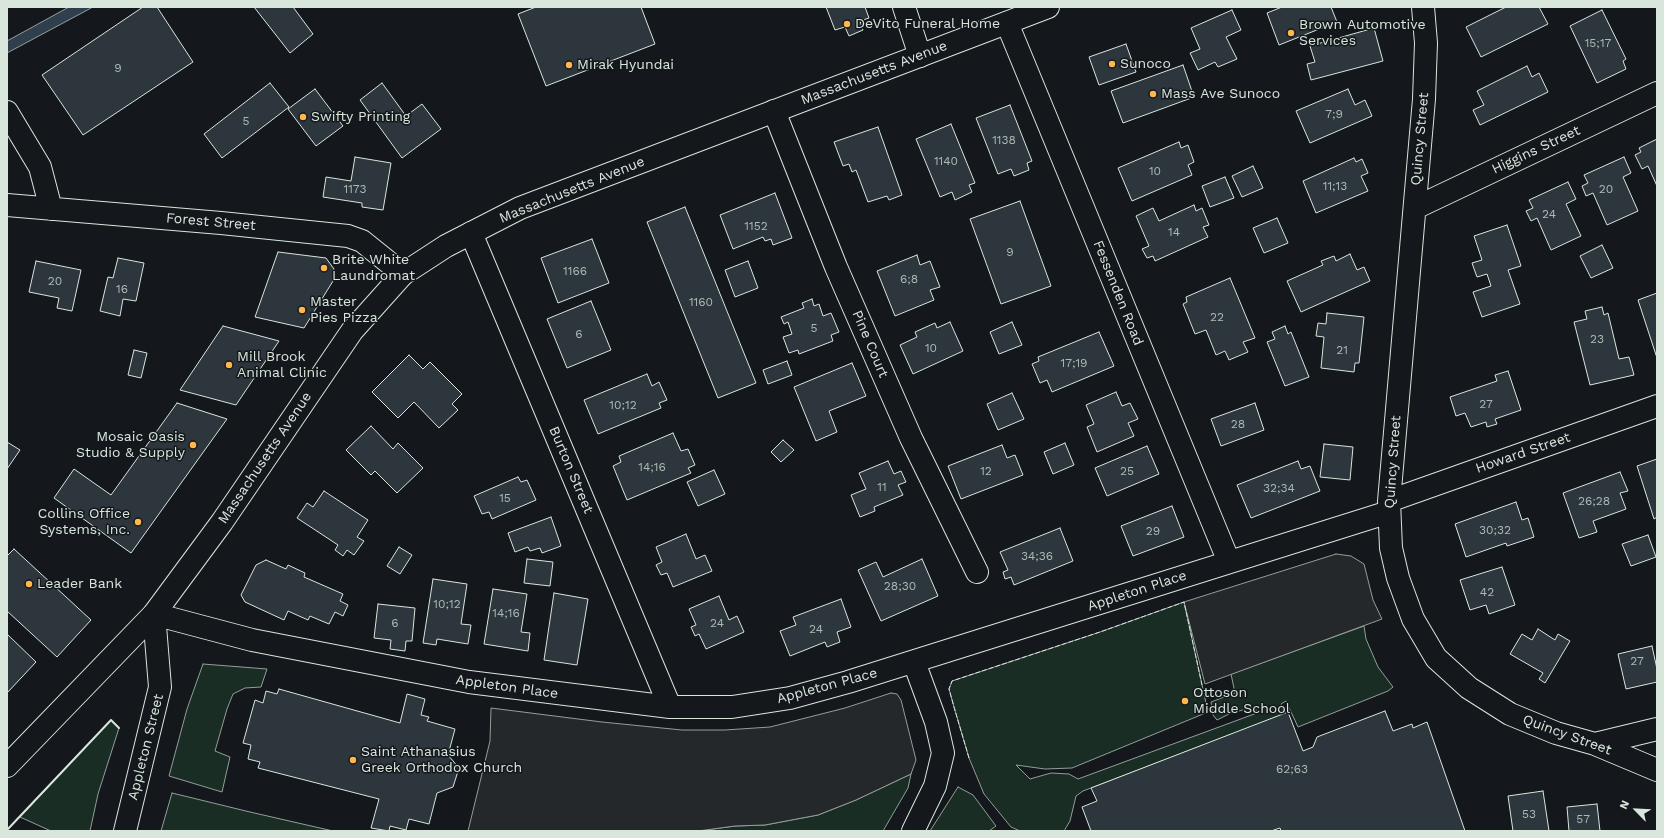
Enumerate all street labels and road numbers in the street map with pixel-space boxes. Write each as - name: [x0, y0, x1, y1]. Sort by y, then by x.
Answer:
- street label: Massachusetts Avenue: [798, 37, 950, 109]
- street label: Quincy Street: [1408, 92, 1432, 186]
- street label: Higgins Street: [1489, 122, 1583, 178]
- street label: Massachusetts Avenue: [497, 153, 647, 227]
- street label: Forest Street: [165, 210, 257, 234]
- street label: Fessenden Road: [1089, 238, 1147, 348]
- street label: Pine Court: [848, 308, 892, 380]
- street label: Massachusetts Avenue: [215, 389, 315, 527]
- street label: Quincy Street: [1381, 415, 1405, 509]
- street label: Burton Street: [545, 424, 597, 516]
- street label: Howard Street: [1473, 429, 1573, 477]
- street label: Appleton Place: [1085, 567, 1189, 615]
- street label: Appleton Place: [775, 665, 879, 707]
- street label: Appleton Place: [455, 671, 559, 703]
- street label: Appleton Street: [125, 692, 167, 802]
- street label: Quincy Street: [1520, 711, 1614, 759]

